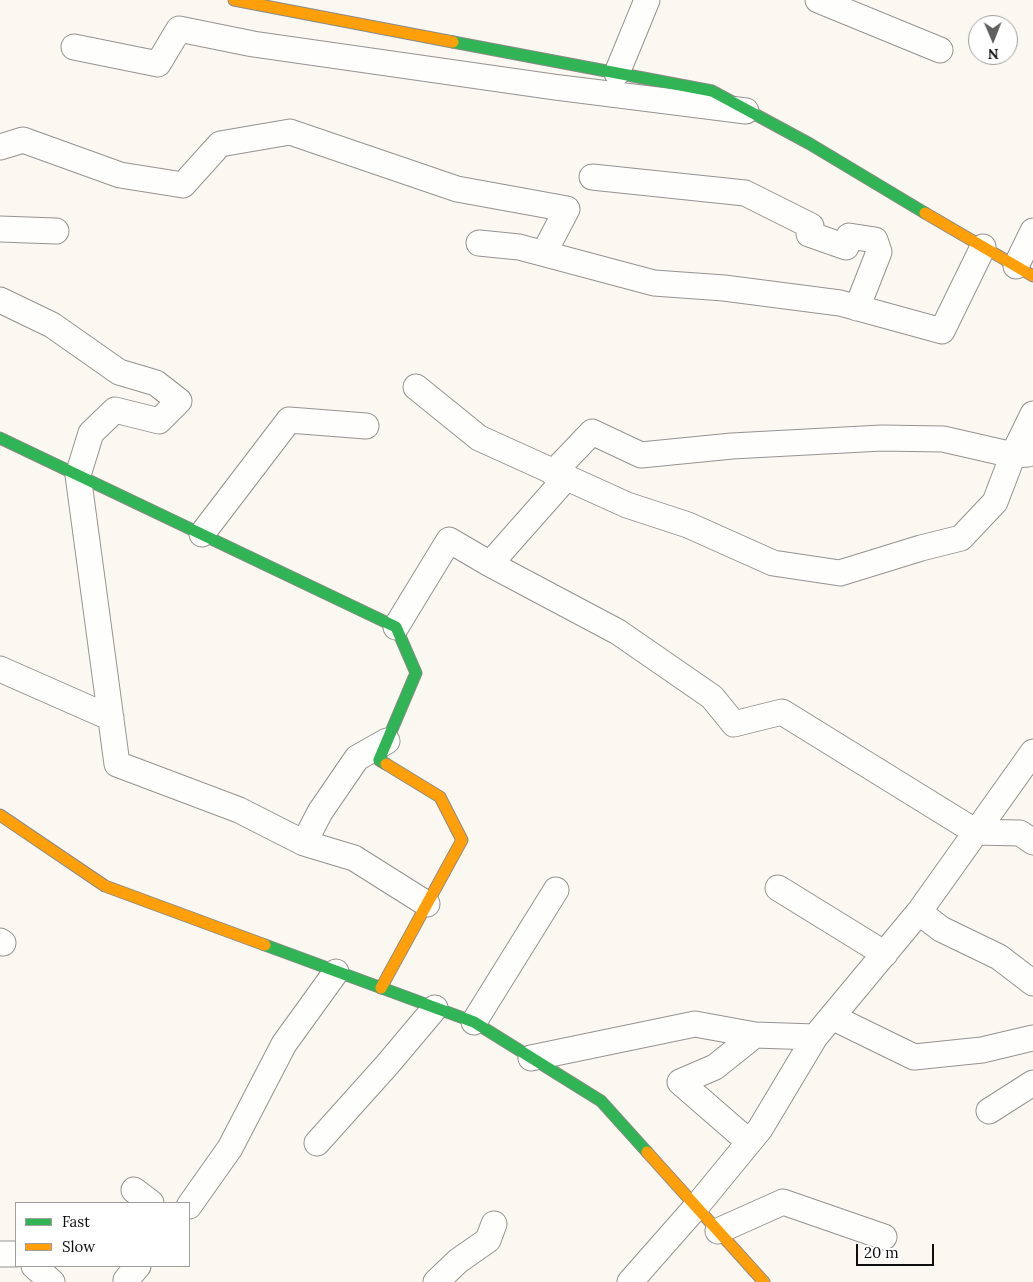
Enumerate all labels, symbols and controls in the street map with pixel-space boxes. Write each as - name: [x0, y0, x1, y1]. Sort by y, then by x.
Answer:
- north arrow: [968, 15, 1018, 65]
- text: N: [988, 45, 999, 63]
- legend: [15, 1202, 190, 1267]
- text: Fast: [62, 1212, 90, 1231]
- scale bar: [858, 1234, 936, 1266]
- text: Slow: [62, 1237, 95, 1256]
- text: 20 m: [864, 1243, 899, 1262]

